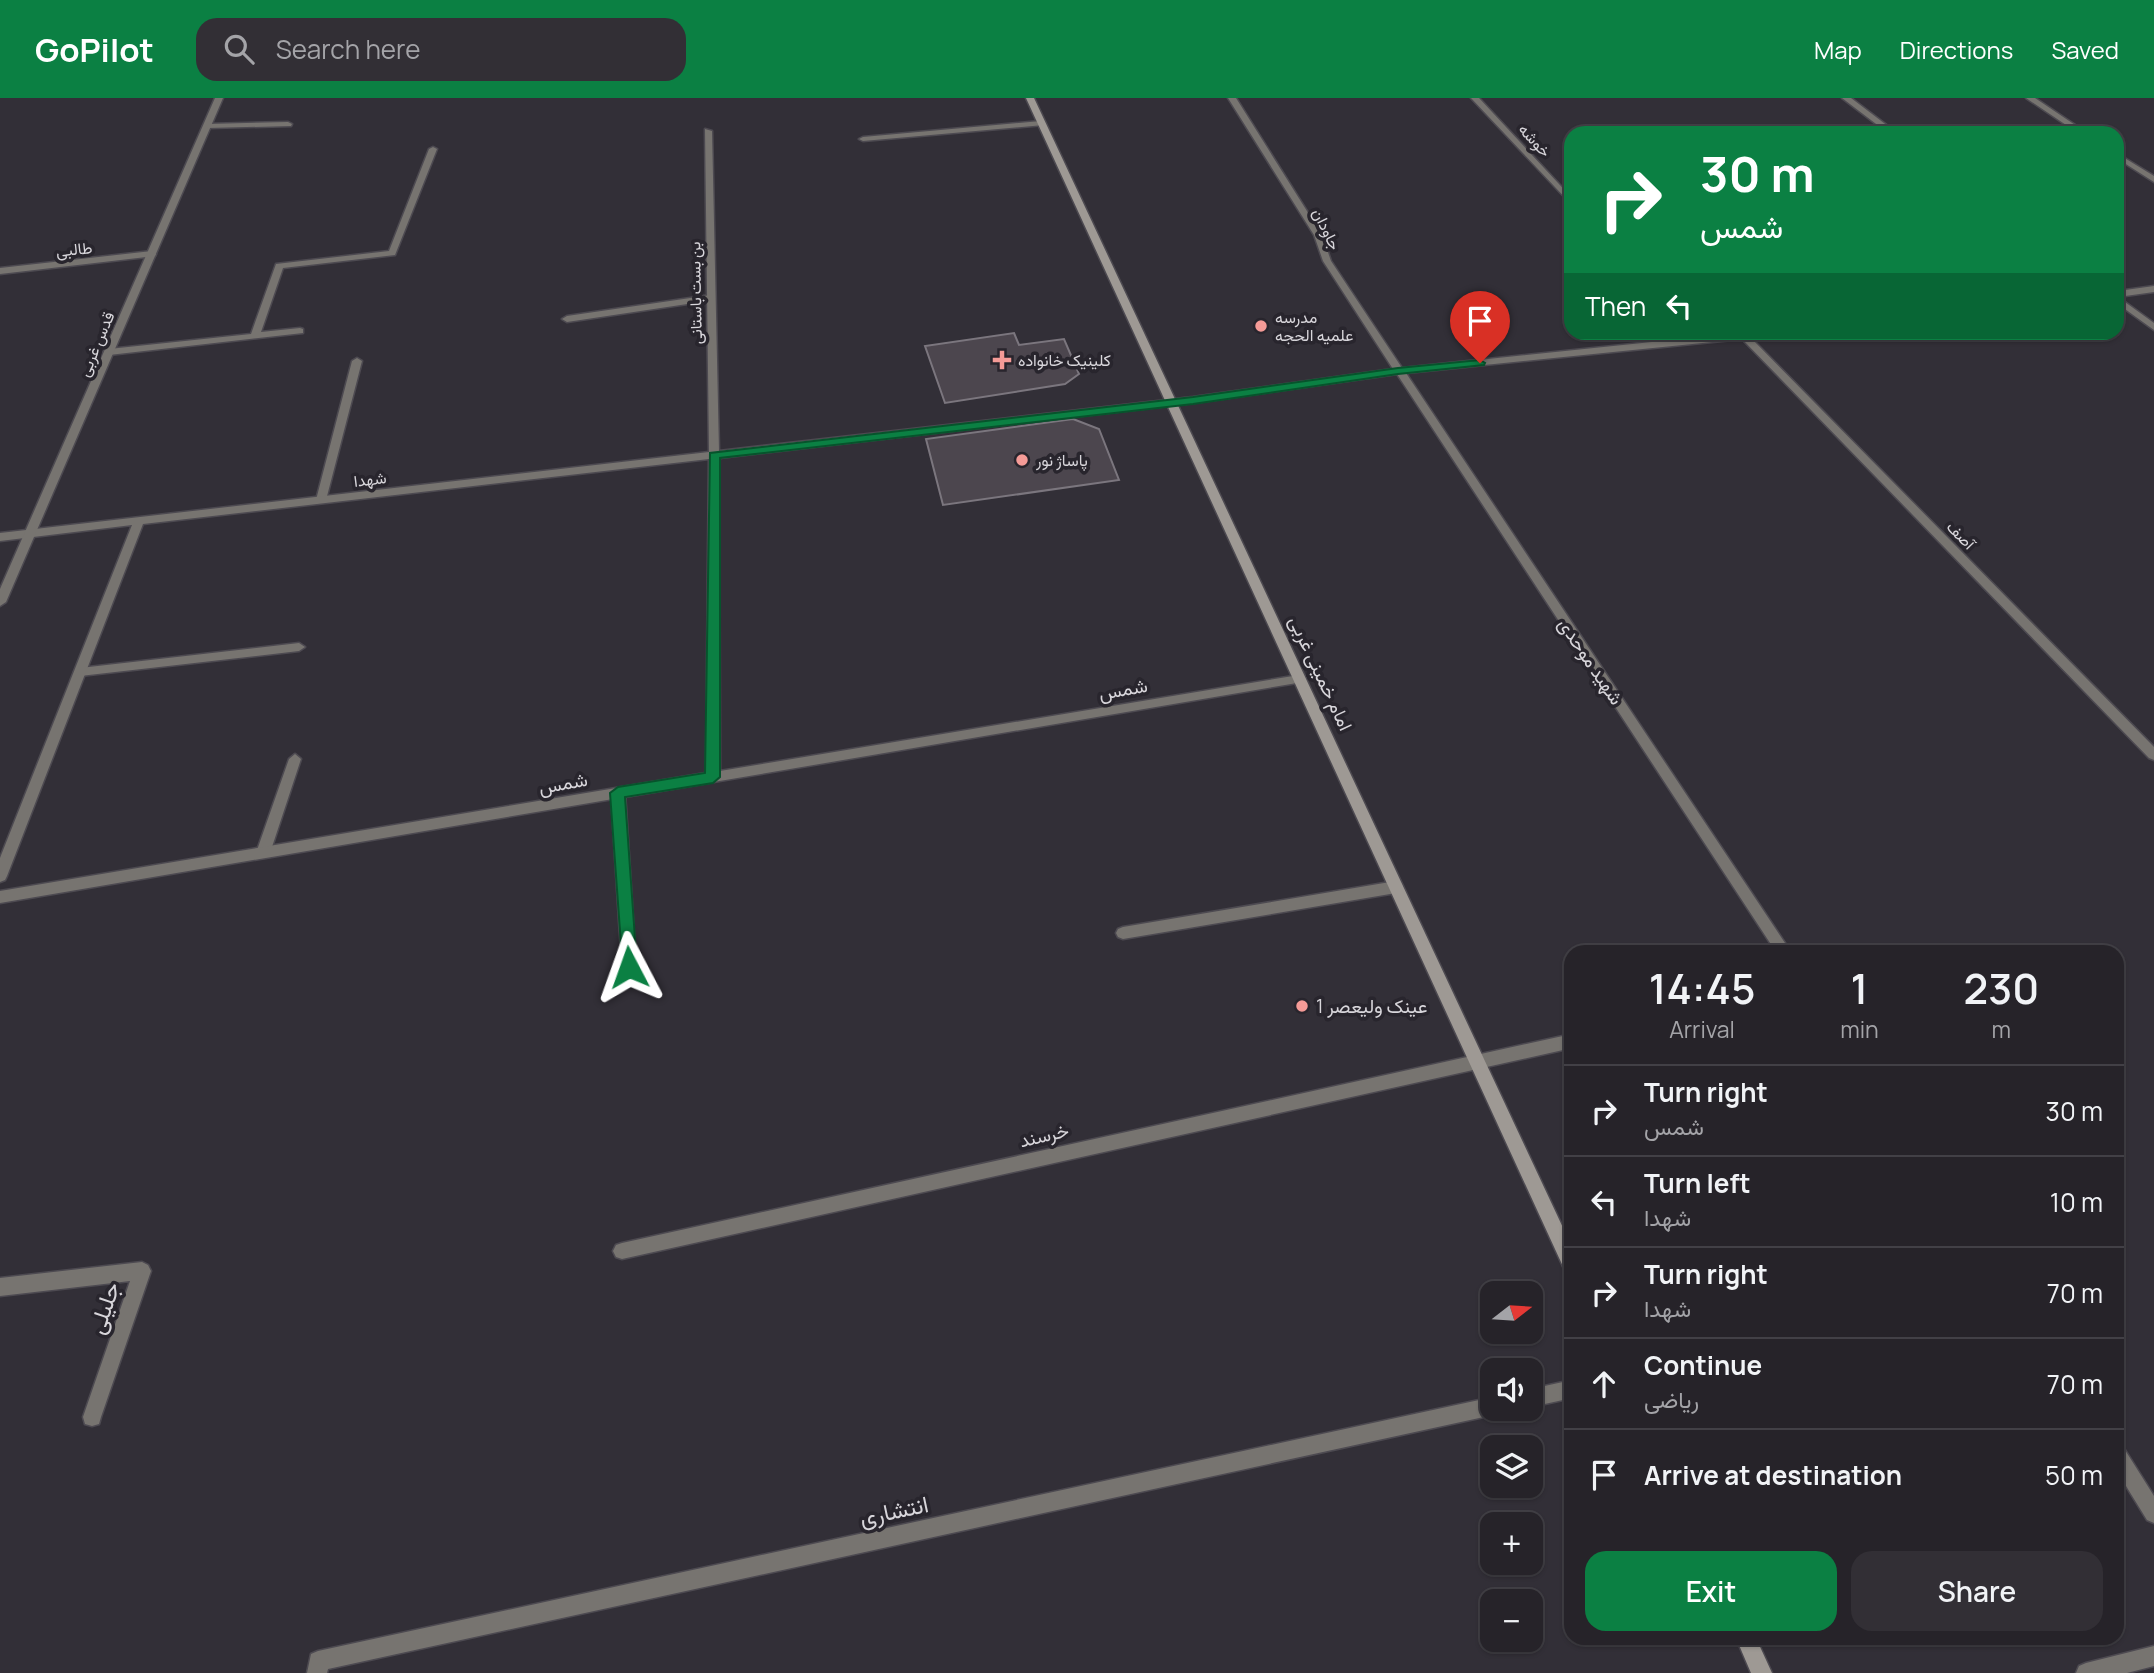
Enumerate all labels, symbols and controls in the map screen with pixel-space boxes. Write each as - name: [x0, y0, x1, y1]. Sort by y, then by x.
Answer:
- search box: [196, 18, 686, 81]
- text: GoPilot: [35, 27, 154, 72]
- icon: search: [220, 30, 258, 68]
- text: Search here: [276, 31, 420, 67]
- text: Map: [1814, 33, 1862, 66]
- text: Directions: [1900, 33, 2013, 66]
- text: Saved: [2051, 33, 2119, 66]
- street label: خوشه: [1514, 118, 1556, 162]
- text: 30 m: [1700, 140, 1815, 207]
- icon: right: [1585, 154, 1676, 245]
- street label: جاودان: [1307, 204, 1347, 254]
- text: شمس: [1700, 204, 1783, 248]
- street label: طالبی: [55, 236, 93, 262]
- street label: بن بست باستانی: [683, 242, 707, 344]
- icon: left: [1660, 287, 1698, 325]
- text: Then: [1585, 288, 1646, 324]
- pin: [1450, 291, 1510, 363]
- icon: arrive: [1461, 302, 1499, 340]
- place label: مدرسه علمیه الحجه: [1275, 306, 1353, 346]
- street label: قدس غربی: [72, 308, 120, 380]
- marker: مدرسه علمیه الحجه: [1253, 318, 1269, 334]
- place label: کلینیک خانواده: [1018, 349, 1111, 371]
- marker: کلینیک خانواده: [992, 350, 1012, 370]
- place label: پاساژ نور: [1035, 449, 1088, 472]
- marker: پاساژ نور: [1014, 452, 1030, 468]
- street label: شهدا: [352, 466, 388, 492]
- street label: آصف: [1942, 516, 1981, 555]
- street label: امام خمینی غربی: [1283, 611, 1359, 735]
- street label: شهید موحدی: [1552, 612, 1630, 710]
- street label: شمس: [1096, 672, 1150, 706]
- street label: شمس: [536, 766, 590, 800]
- position arrow: [592, 930, 666, 1004]
- text: 14:45: [1649, 959, 1755, 1017]
- text: 1: [1851, 959, 1868, 1017]
- text: 230: [1964, 959, 2039, 1017]
- place label: عینک ولیعصر 1: [1316, 993, 1427, 1019]
- marker: عینک ولیعصر 1: [1294, 998, 1310, 1014]
- text: Arrival: [1669, 1013, 1735, 1045]
- text: min: [1840, 1013, 1879, 1045]
- text: m: [1992, 1013, 2011, 1045]
- text: Turn right: [1644, 1074, 1768, 1110]
- icon: right: [1585, 1092, 1623, 1130]
- text: 30 m: [2046, 1093, 2103, 1129]
- text: شمس: [1644, 1110, 1704, 1142]
- street label: خرسند: [1017, 1117, 1071, 1153]
- text: Turn left: [1644, 1165, 1751, 1201]
- icon: left: [1585, 1183, 1623, 1221]
- text: 10 m: [2050, 1184, 2103, 1220]
- text: شهدا: [1644, 1201, 1691, 1233]
- text: Turn right: [1644, 1256, 1768, 1292]
- icon: right: [1585, 1274, 1623, 1312]
- text: 70 m: [2047, 1275, 2103, 1311]
- street label: جلیلی: [79, 1277, 127, 1338]
- north arrow: [1480, 1281, 1544, 1344]
- map controls: [1480, 1281, 1543, 1652]
- text: شهدا: [1644, 1292, 1691, 1324]
- text: Continue: [1644, 1347, 1762, 1383]
- button: sound: [1480, 1358, 1543, 1421]
- icon: ahead: [1585, 1365, 1623, 1403]
- text: 70 m: [2047, 1366, 2103, 1402]
- text: ریاضی: [1644, 1383, 1699, 1415]
- button: layers: [1480, 1435, 1543, 1498]
- icon: arrive: [1585, 1456, 1623, 1494]
- text: Arrive at destination: [1644, 1457, 1902, 1493]
- text: 50 m: [2045, 1457, 2103, 1493]
- street label: انتشاری: [856, 1487, 931, 1533]
- button: +: [1480, 1512, 1543, 1575]
- button: Exit: [1585, 1551, 1837, 1631]
- button: Share: [1851, 1551, 2103, 1631]
- button: −: [1480, 1589, 1543, 1652]

